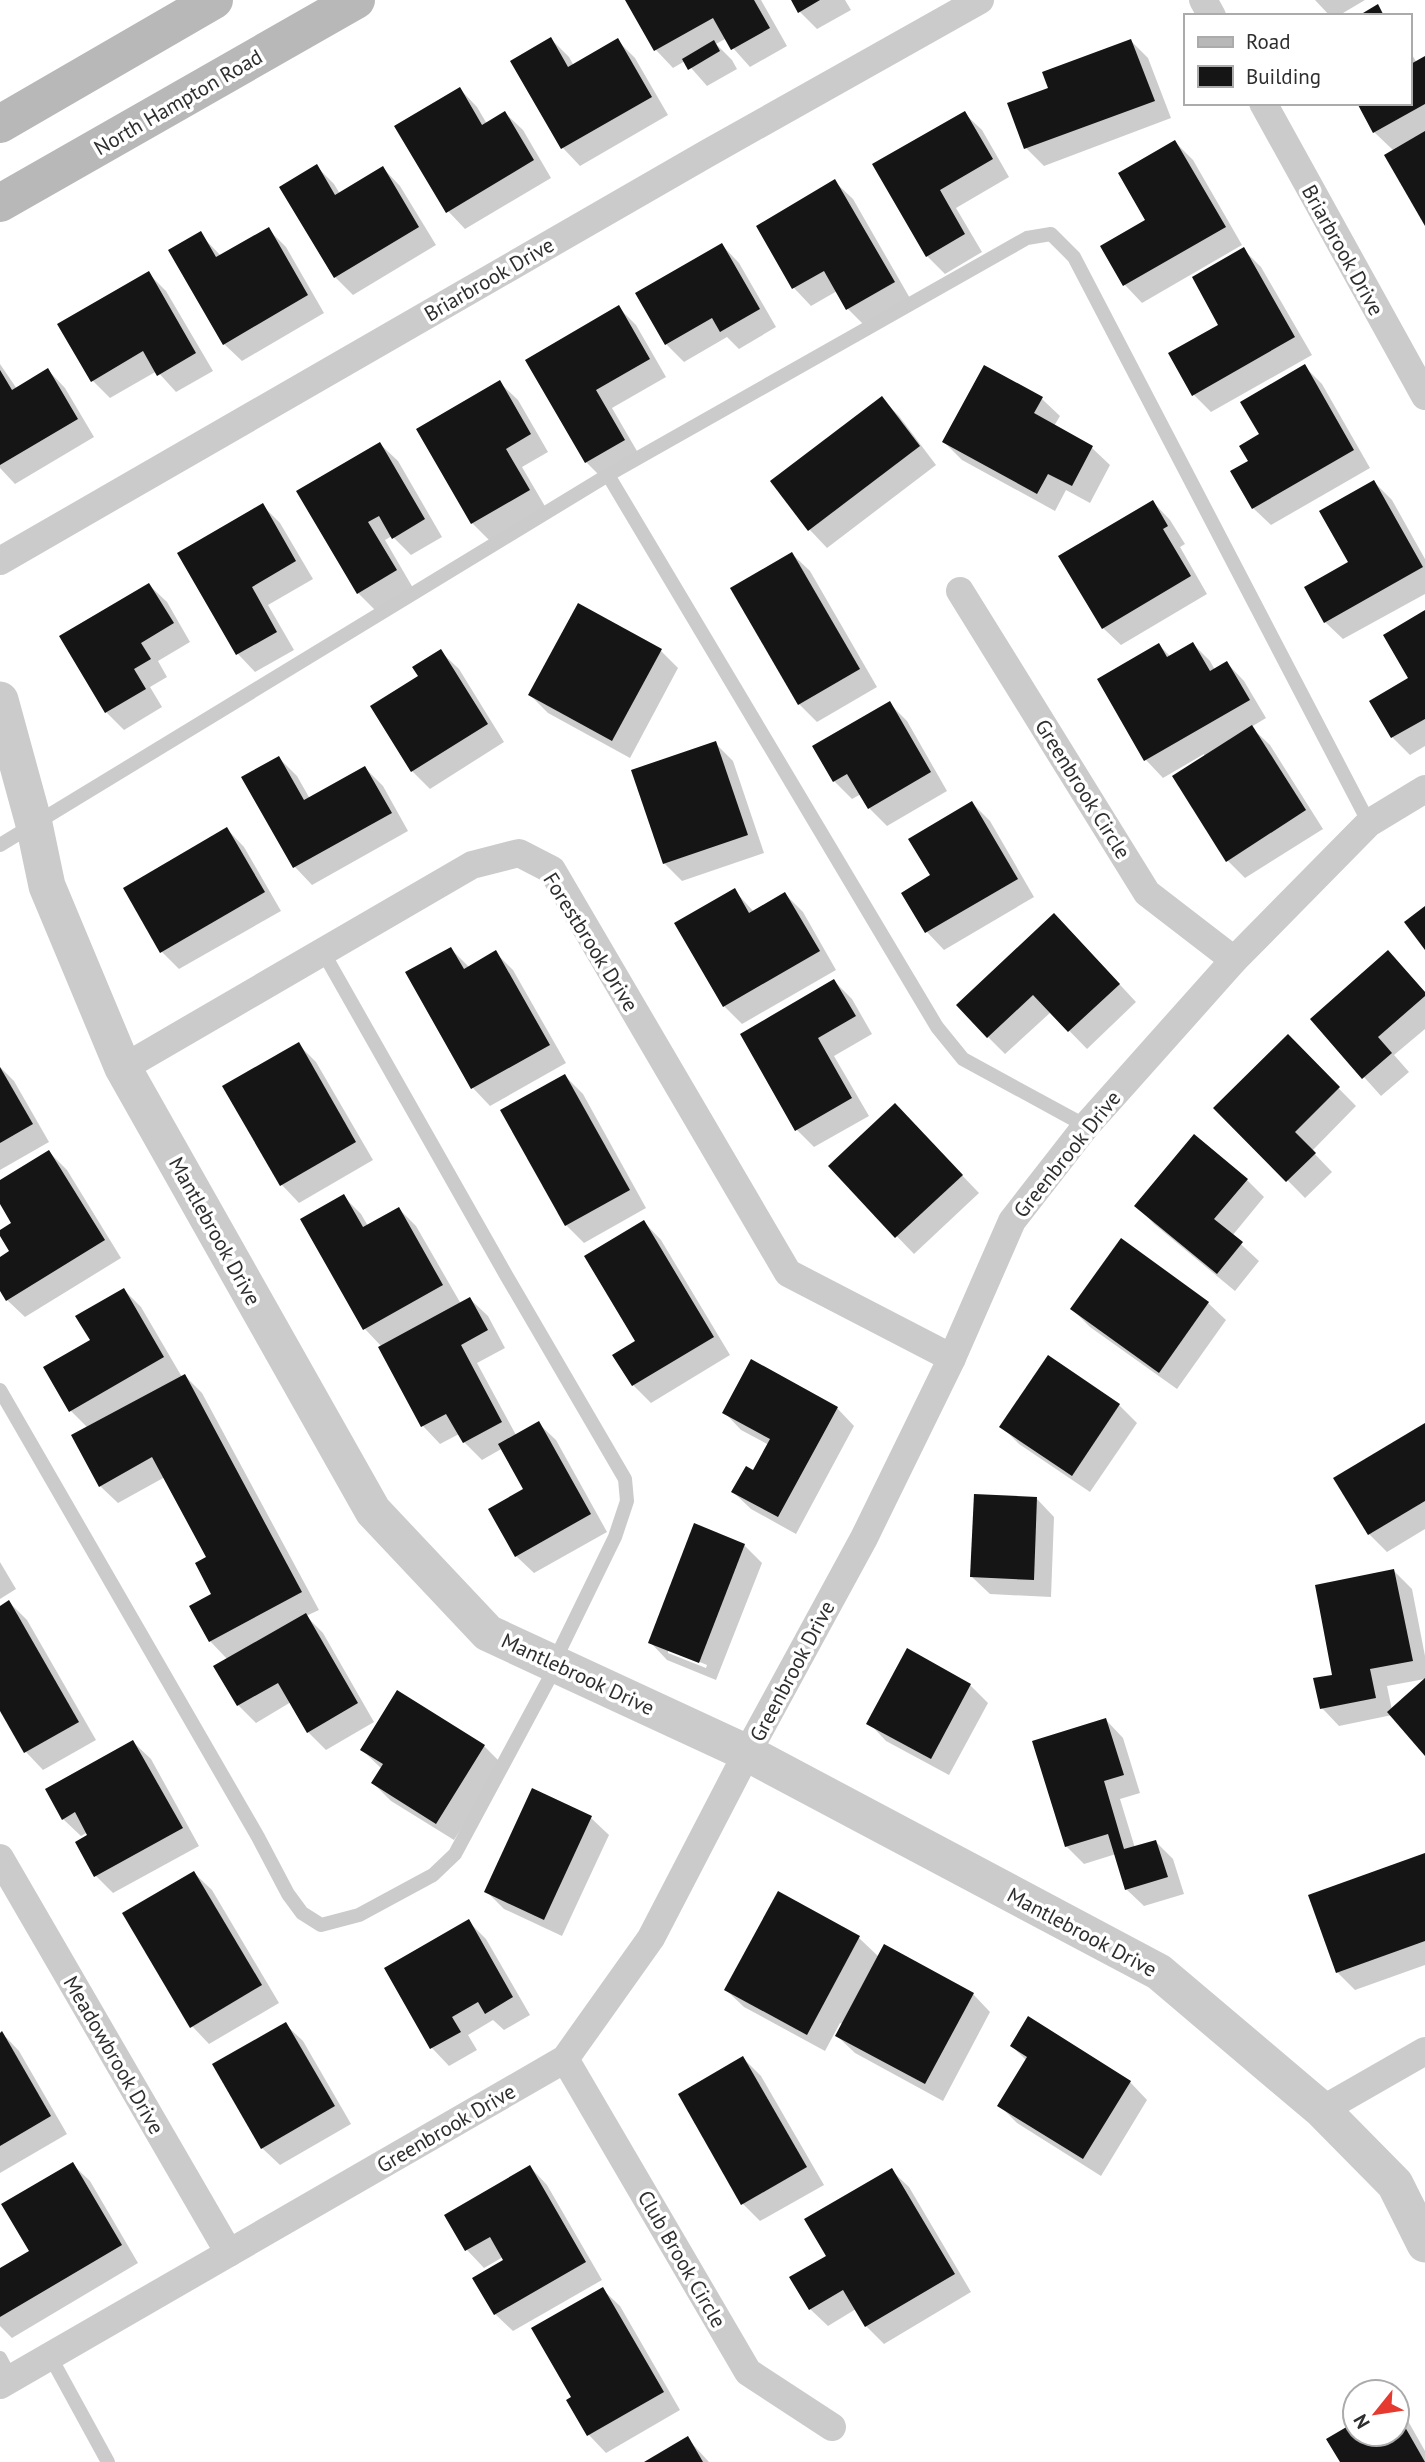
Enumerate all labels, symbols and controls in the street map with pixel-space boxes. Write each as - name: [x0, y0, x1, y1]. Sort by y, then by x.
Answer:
- legend: [1184, 14, 1411, 105]
- text: Road: [1246, 28, 1290, 55]
- street label: North Hampton Road: [89, 43, 267, 161]
- text: Building: [1246, 63, 1321, 90]
- street label: Briarbrook Drive: [1296, 180, 1390, 320]
- street label: Briarbrook Drive: [419, 231, 559, 327]
- street label: Greenbrook Circle: [1029, 714, 1137, 864]
- street label: Forestbrook Drive: [537, 867, 645, 1017]
- street label: Greenbrook Drive: [1008, 1085, 1126, 1223]
- street label: Mantlebrook Drive: [163, 1152, 267, 1310]
- street label: Greenbrook Drive: [744, 1596, 840, 1746]
- street label: Mantlebrook Drive: [497, 1627, 659, 1721]
- street label: Mantlebrook Drive: [1003, 1881, 1161, 1983]
- street label: Meadowbrook Drive: [58, 1971, 170, 2139]
- street label: Greenbrook Drive: [372, 2077, 520, 2179]
- street label: Club Brook Circle: [632, 2185, 732, 2333]
- north arrow: [1341, 2378, 1411, 2448]
- text: N: [1348, 2410, 1375, 2433]

